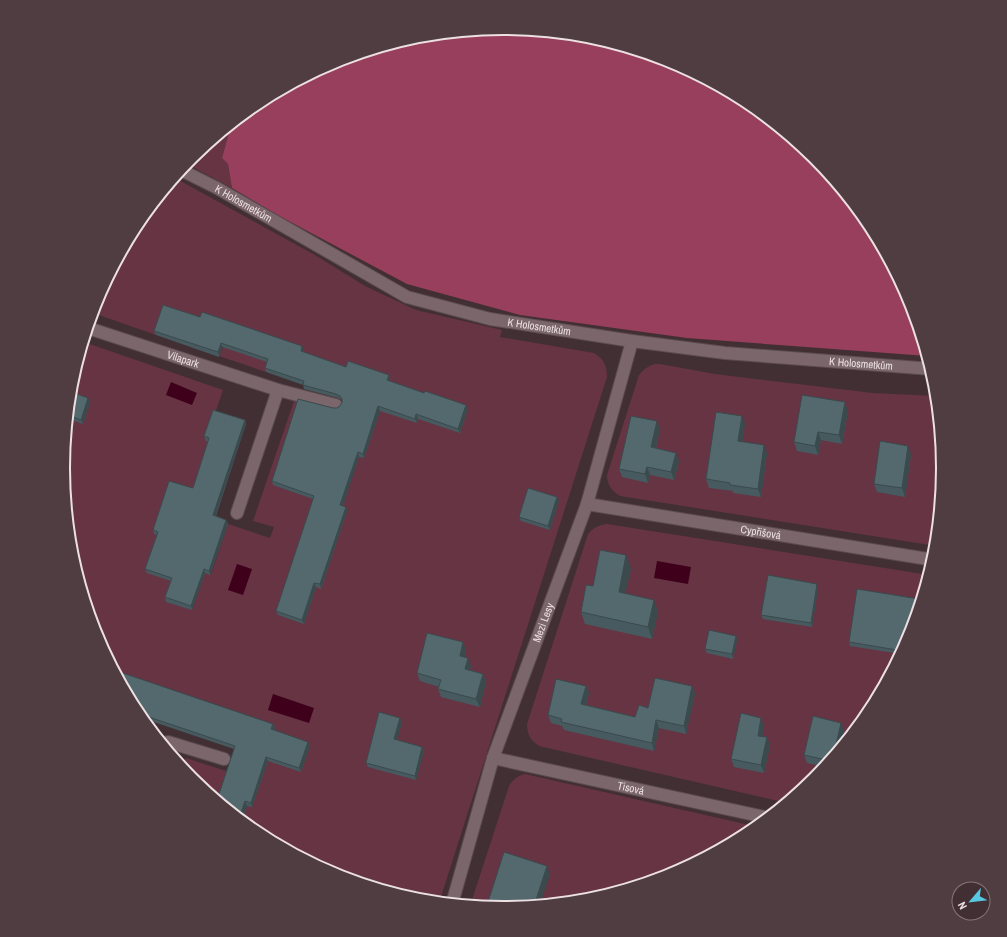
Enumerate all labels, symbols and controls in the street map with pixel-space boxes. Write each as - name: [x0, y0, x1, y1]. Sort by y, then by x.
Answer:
- street label: K Holosmetkům: [213, 181, 275, 225]
- street label: K Holosmetkům: [507, 315, 572, 338]
- street label: Vilapark: [165, 347, 201, 371]
- street label: K Holosmetkům: [829, 354, 893, 373]
- street label: Cypřišová: [740, 522, 782, 542]
- street label: Mezi Lesy: [529, 600, 557, 644]
- street label: Tisová: [616, 778, 645, 798]
- north arrow: [951, 881, 991, 921]
- text: N: [954, 900, 970, 912]

